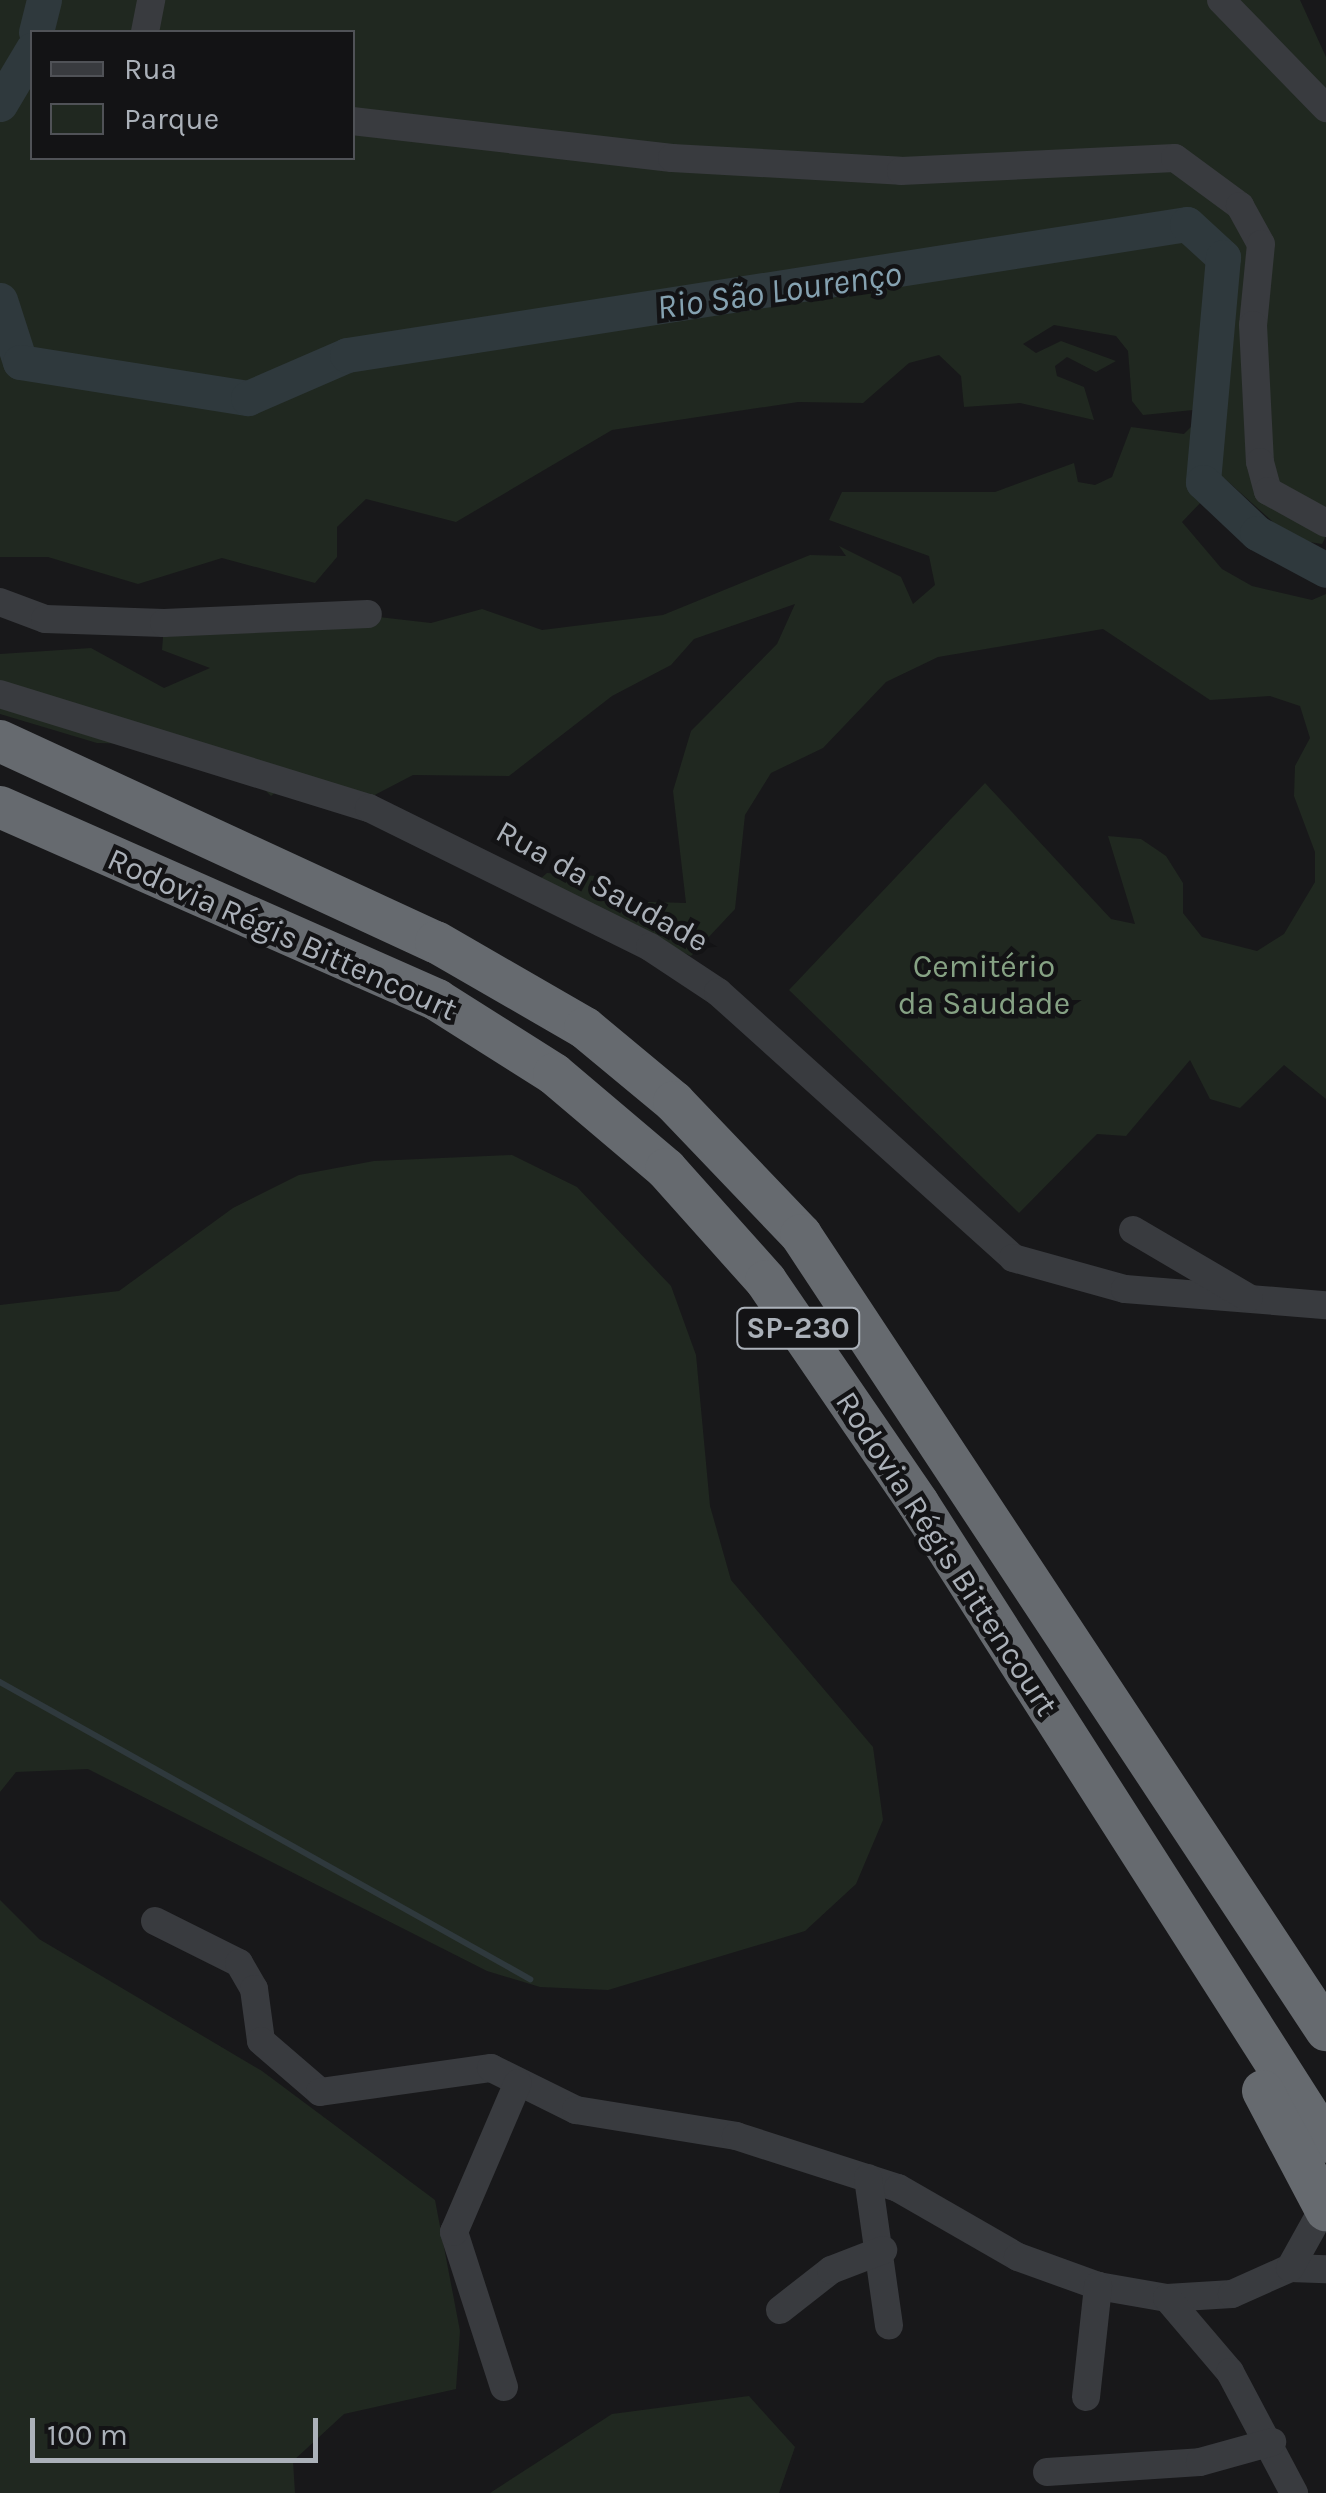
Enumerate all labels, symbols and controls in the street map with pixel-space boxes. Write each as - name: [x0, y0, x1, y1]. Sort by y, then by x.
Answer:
- legend: [30, 30, 355, 160]
- text: Rua: [124, 51, 177, 87]
- text: Parque: [124, 101, 219, 137]
- water label: Rio São Lourenço: [654, 253, 904, 329]
- street label: Rua da Saudade: [489, 813, 715, 961]
- street label: Rodovia Régis Bittencourt: [101, 840, 463, 1030]
- park label: Cemitério da Saudade: [898, 949, 1070, 1024]
- road number: SP-230: [736, 1303, 860, 1353]
- street label: Rodovia Régis Bittencourt: [827, 1385, 1065, 1723]
- scale bar: [35, 2398, 322, 2460]
- text: 100 m: [47, 2417, 128, 2453]

